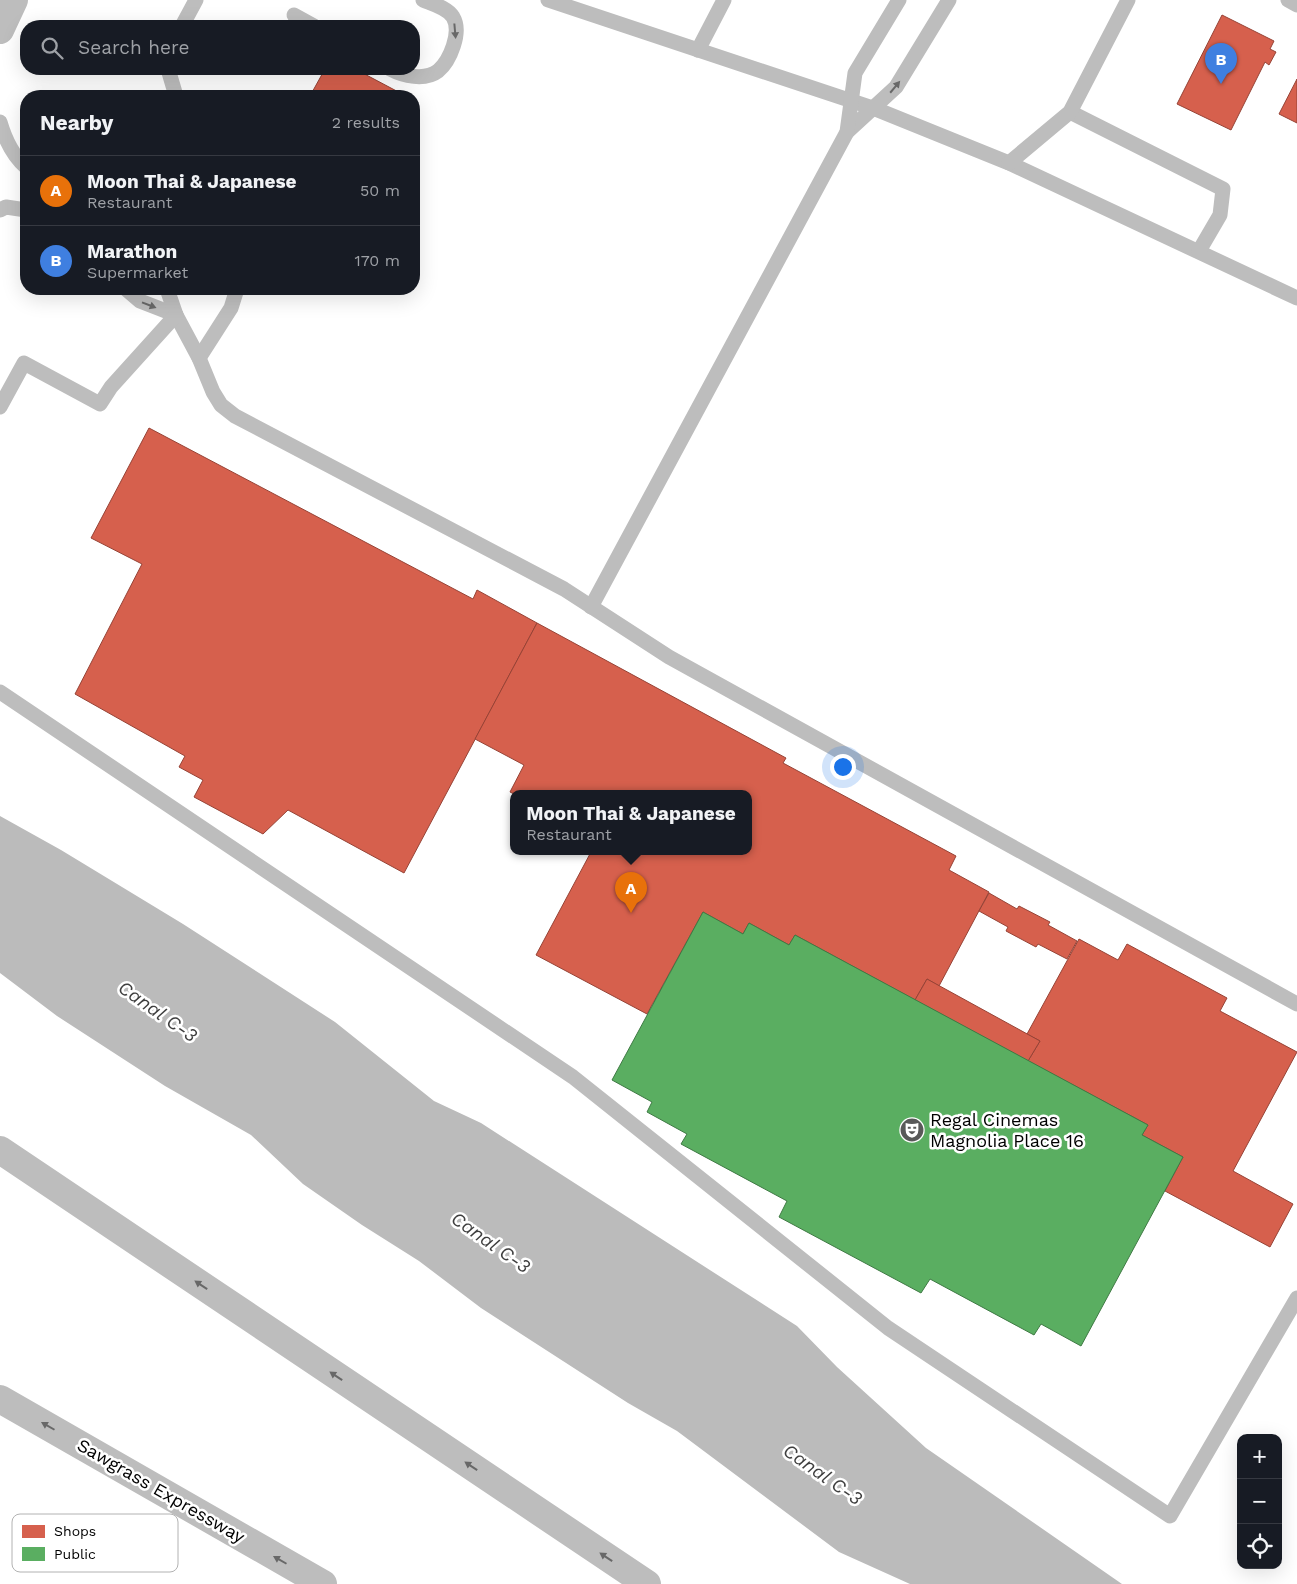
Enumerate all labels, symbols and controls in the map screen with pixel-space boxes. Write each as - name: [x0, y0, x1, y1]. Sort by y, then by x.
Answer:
- search box: [20, 20, 420, 75]
- one-way arrow: [451, 23, 459, 39]
- icon: search: [38, 34, 66, 62]
- text: Search here: [78, 36, 189, 59]
- pin: B: [1205, 43, 1237, 84]
- one-way arrow: [890, 80, 901, 93]
- text: Nearby: [40, 110, 113, 135]
- text: 2 results: [332, 113, 400, 132]
- text: Moon Thai & Japanese: [87, 170, 297, 193]
- text: A: [51, 181, 61, 200]
- text: 50 m: [360, 181, 400, 200]
- text: Restaurant: [87, 193, 173, 212]
- text: Marathon: [87, 240, 177, 263]
- text: B: [51, 251, 61, 270]
- text: 170 m: [354, 251, 400, 270]
- text: Supermarket: [87, 263, 188, 282]
- one-way arrow: [142, 301, 157, 309]
- your location: [830, 754, 856, 780]
- popup: [510, 790, 752, 855]
- text: Moon Thai & Japanese: [526, 802, 736, 825]
- text: Restaurant: [526, 825, 612, 844]
- pin: A: [615, 872, 647, 913]
- water label: Canal C-3: [114, 976, 202, 1047]
- place label: Regal Cinemas Magnolia Place 16: [930, 1109, 1084, 1151]
- theatre icon: Regal Cinemas Magnolia Place 16: [899, 1117, 925, 1143]
- water label: Canal C-3: [447, 1207, 535, 1278]
- one-way arrow: [195, 1281, 208, 1290]
- one-way arrow: [330, 1371, 343, 1381]
- one-way arrow: [42, 1422, 55, 1431]
- street label: Sawgrass Expressway: [74, 1434, 249, 1548]
- map controls: [1237, 1434, 1282, 1569]
- button: +: [1237, 1434, 1282, 1479]
- water label: Canal C-3: [779, 1439, 867, 1510]
- one-way arrow: [465, 1461, 478, 1471]
- button: −: [1237, 1479, 1282, 1524]
- legend: [12, 1514, 178, 1572]
- text: Shops: [54, 1523, 96, 1539]
- button: locate: [1237, 1524, 1282, 1569]
- text: Public: [54, 1546, 96, 1562]
- one-way arrow: [600, 1552, 613, 1562]
- one-way arrow: [274, 1555, 287, 1564]

